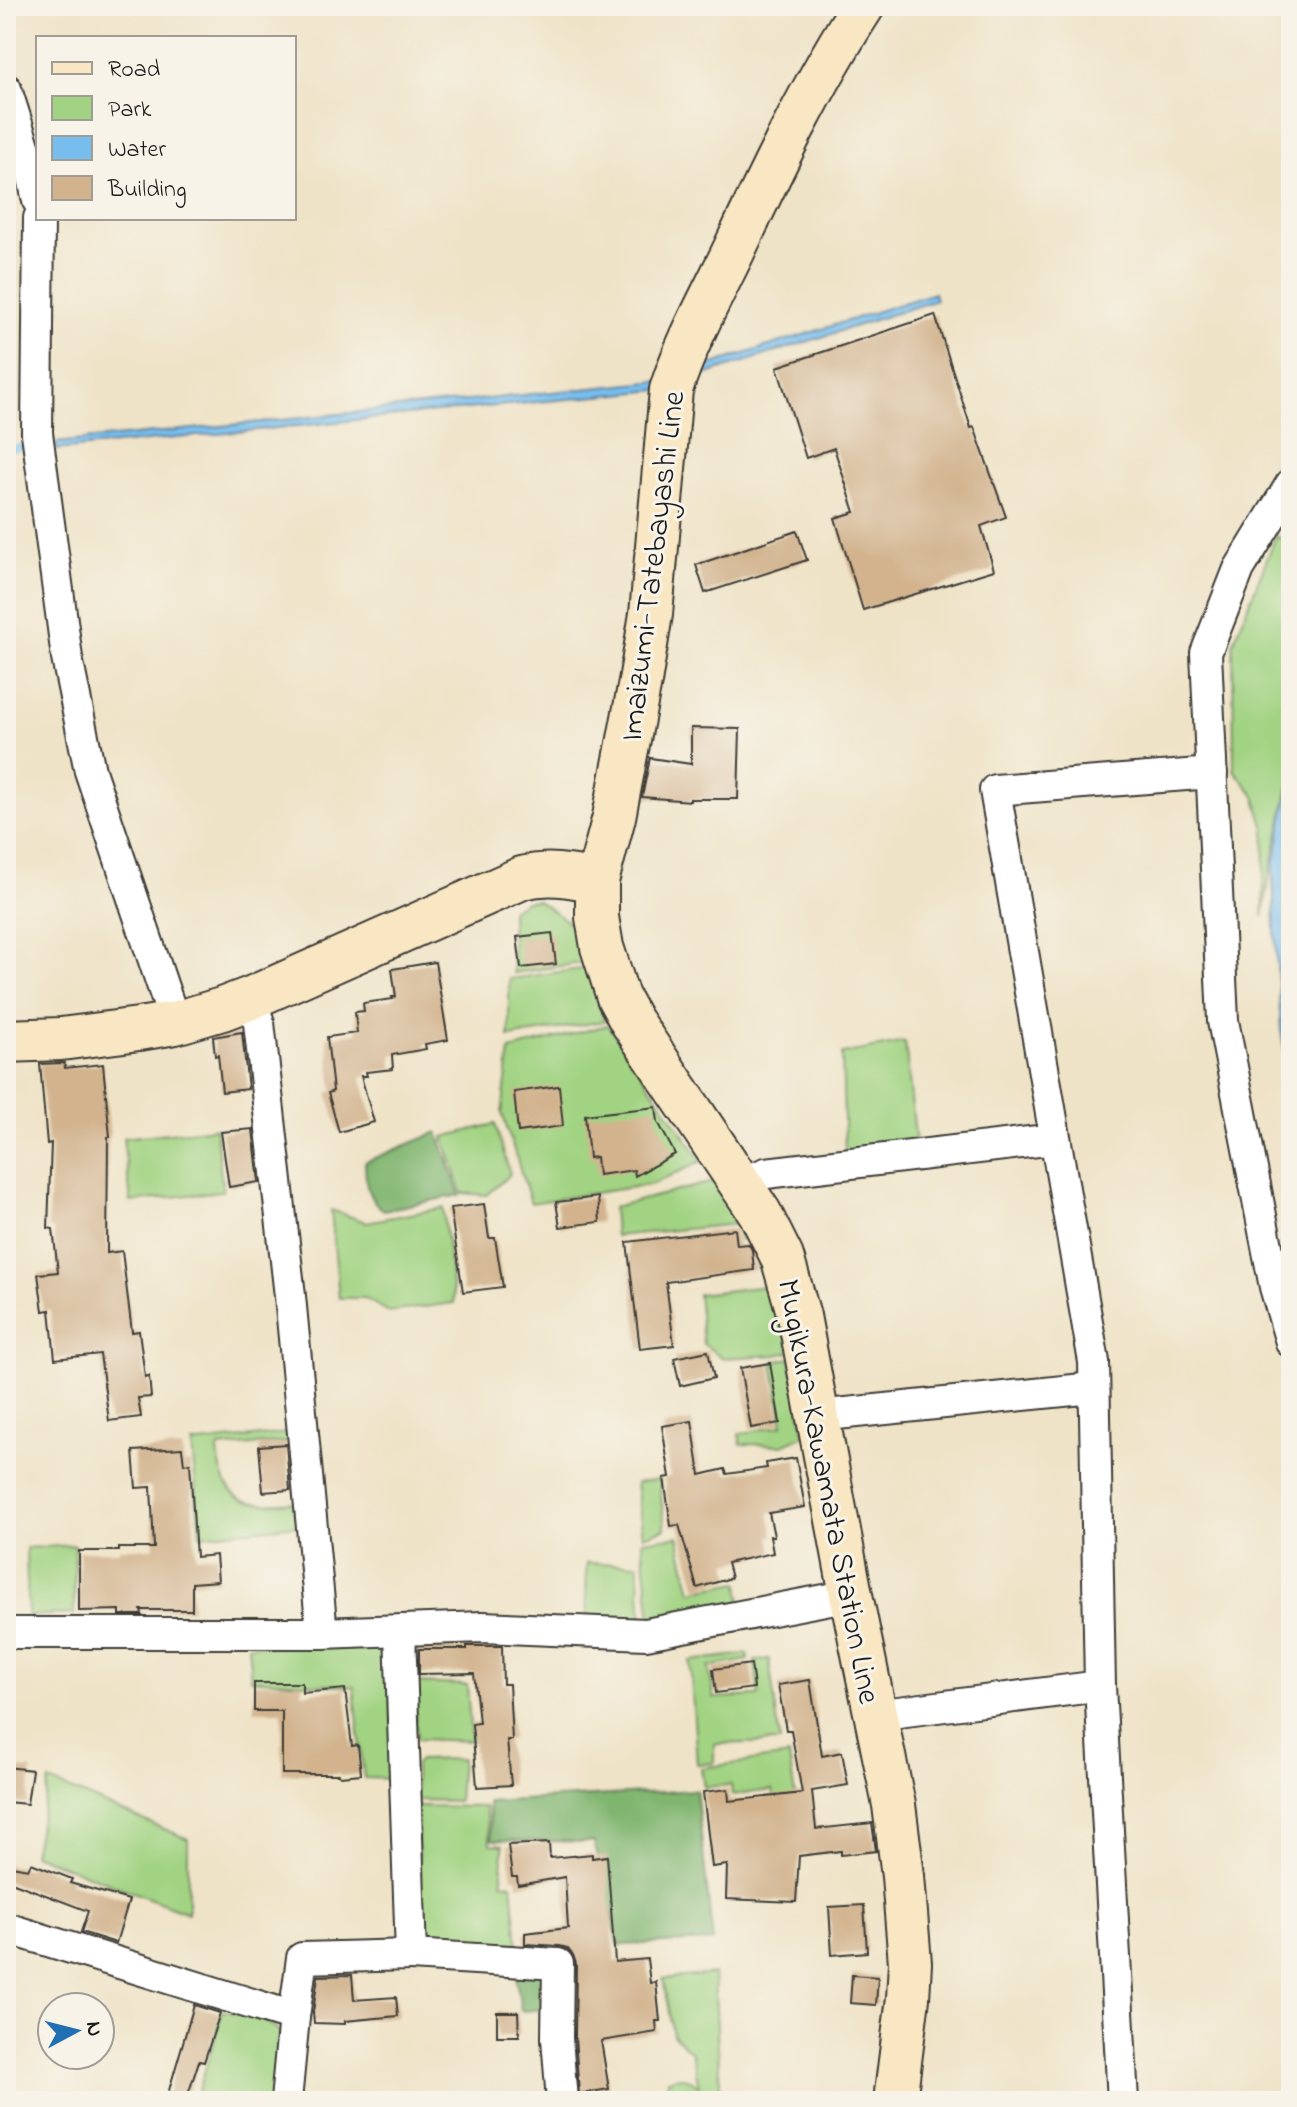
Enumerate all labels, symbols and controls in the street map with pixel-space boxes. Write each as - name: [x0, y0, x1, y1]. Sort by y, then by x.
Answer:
- legend: [36, 36, 296, 220]
- text: Road: [108, 53, 161, 88]
- text: Park: [108, 93, 152, 128]
- text: Water: [108, 133, 166, 168]
- text: Building: [107, 173, 187, 208]
- street label: Imaizumi-Tatebayashi Line: [610, 388, 699, 744]
- street label: Mugikura-Kawamata Station Line: [762, 1275, 891, 1709]
- north arrow: [36, 1991, 116, 2071]
- text: N: [76, 2020, 110, 2038]

